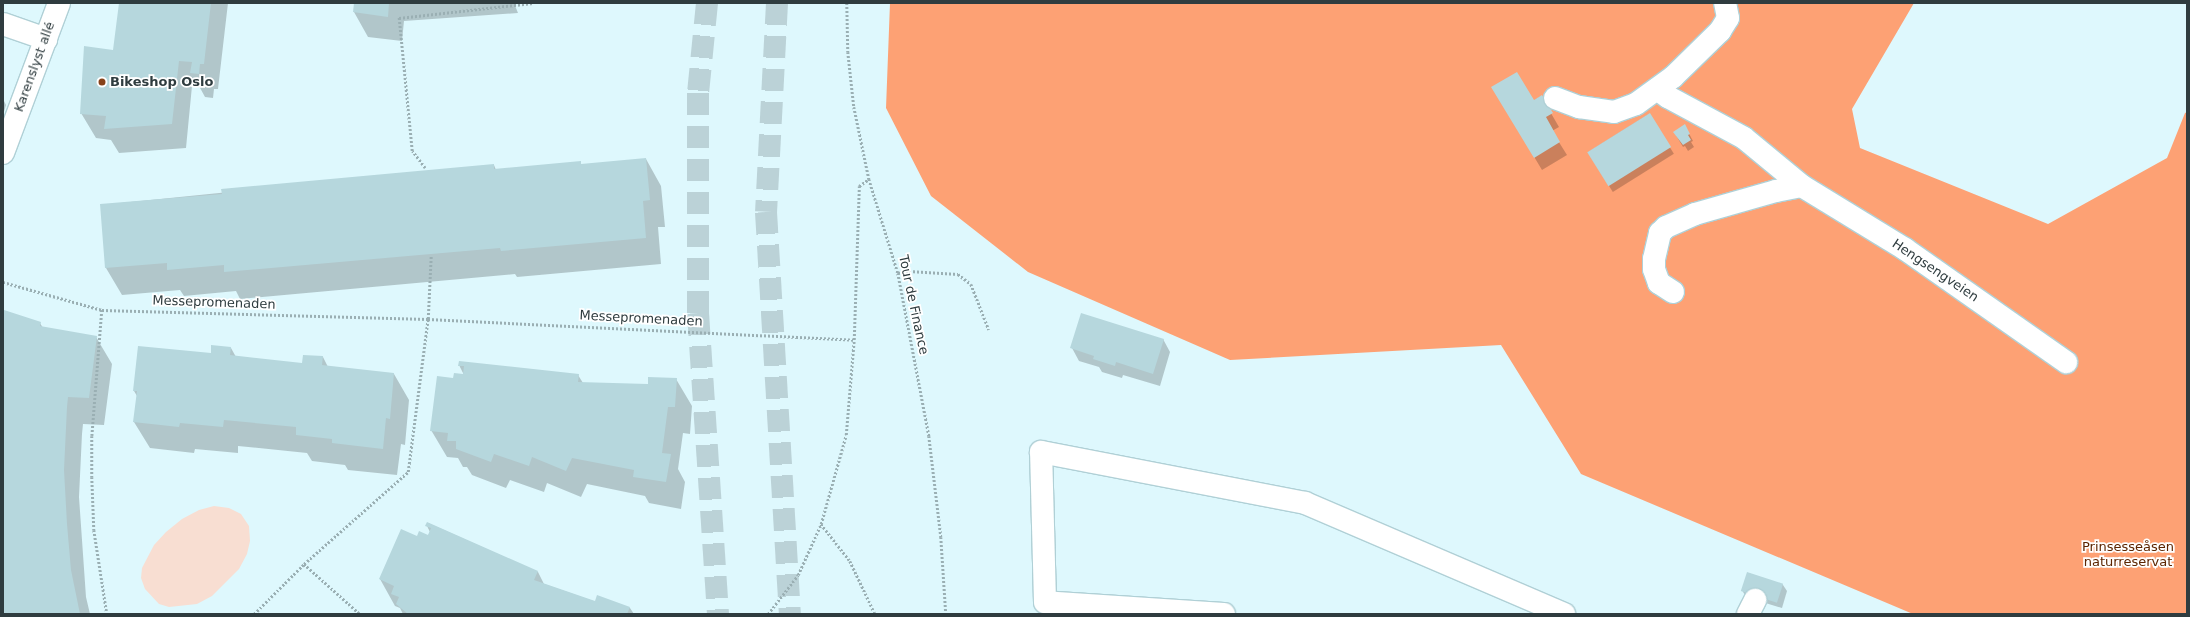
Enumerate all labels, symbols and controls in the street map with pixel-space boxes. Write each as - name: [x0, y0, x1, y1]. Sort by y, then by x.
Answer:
- street label: Karenslyst allé: [11, 20, 59, 114]
- place label: Bikeshop Oslo: [110, 74, 213, 90]
- marker: Bikeshop Oslo: [97, 77, 107, 87]
- street label: Hengsengveien: [1889, 236, 1981, 306]
- street label: Tour de Finance: [895, 254, 931, 356]
- street label: Messepromenaden: [152, 293, 276, 313]
- street label: Messepromenaden: [579, 308, 703, 330]
- park label: Prinsesseåsen naturreservat: [2082, 540, 2174, 571]

